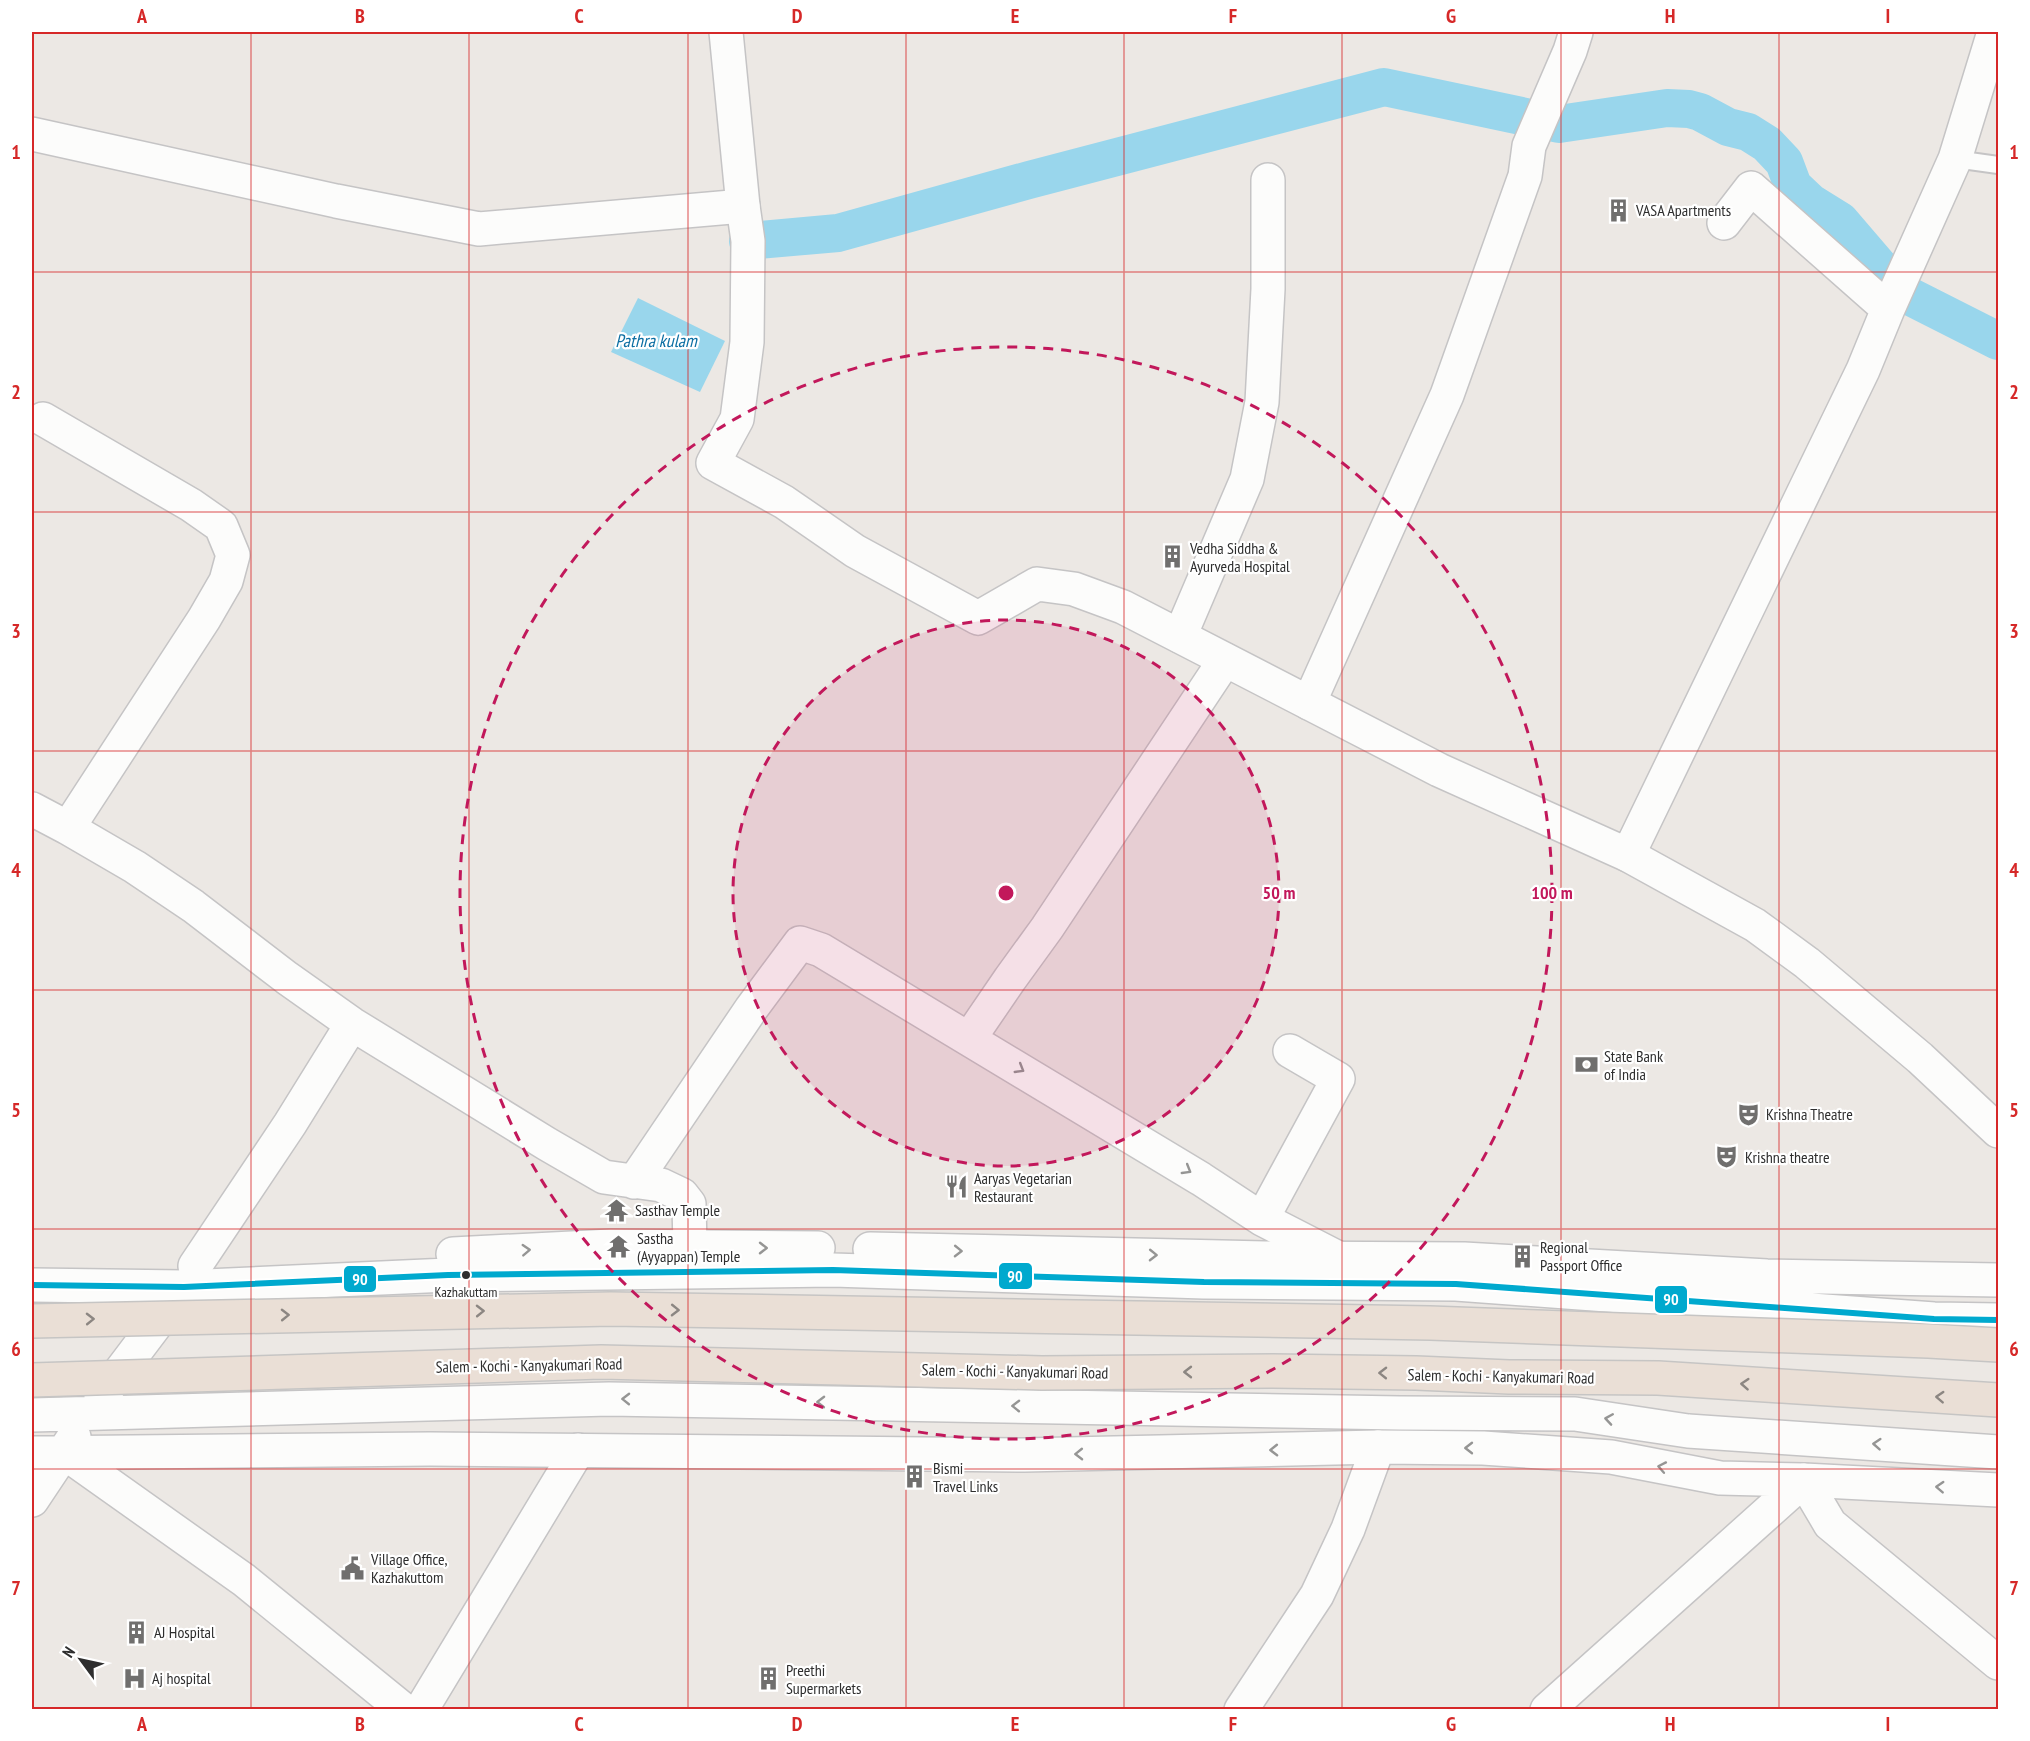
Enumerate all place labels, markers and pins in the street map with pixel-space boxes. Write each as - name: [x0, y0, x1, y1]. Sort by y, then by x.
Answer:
- building icon: VASA Apartments: [1605, 197, 1631, 223]
- place label: VASA Apartments: [1635, 200, 1731, 220]
- place label: Vedha Siddha & Ayurveda Hospital: [1189, 538, 1290, 576]
- building icon: Vedha Siddha & Ayurveda Hospital: [1159, 544, 1185, 570]
- centre of rings: [996, 883, 1016, 903]
- place label: State Bank of India: [1604, 1046, 1664, 1084]
- bank icon: State Bank of India: [1573, 1052, 1599, 1078]
- theatre icon: Krishna Theatre: [1735, 1101, 1761, 1127]
- place label: Krishna Theatre: [1766, 1104, 1853, 1124]
- theatre icon: Krishna theatre: [1714, 1144, 1740, 1170]
- place label: Krishna theatre: [1745, 1147, 1830, 1167]
- place label: Aaryas Vegetarian Restaurant: [974, 1168, 1072, 1206]
- restaurant icon: Aaryas Vegetarian Restaurant: [943, 1174, 969, 1200]
- temple icon: Sasthav Temple: [604, 1197, 630, 1223]
- place label: Sasthav Temple: [635, 1200, 720, 1220]
- place label: Sastha (Ayyappan) Temple: [637, 1228, 740, 1266]
- temple icon: Sastha (Ayyappan) Temple: [606, 1234, 632, 1260]
- place label: Regional Passport Office: [1540, 1237, 1622, 1275]
- building icon: Regional Passport Office: [1509, 1243, 1535, 1269]
- marker: Kazhakuttam: [460, 1269, 472, 1281]
- place label: Kazhakuttam: [435, 1283, 497, 1301]
- place label: Bismi Travel Links: [933, 1458, 998, 1496]
- building icon: Bismi Travel Links: [902, 1464, 928, 1490]
- place label: Village Office, Kazhakuttom: [370, 1549, 448, 1587]
- public building icon: Village Office, Kazhakuttom: [340, 1555, 366, 1581]
- building icon: AJ Hospital: [123, 1619, 149, 1645]
- place label: AJ Hospital: [154, 1622, 215, 1642]
- place label: Preethi Supermarkets: [786, 1660, 861, 1698]
- hospital icon: Aj hospital: [121, 1665, 147, 1691]
- building icon: Preethi Supermarkets: [755, 1666, 781, 1692]
- place label: Aj hospital: [152, 1668, 211, 1688]

